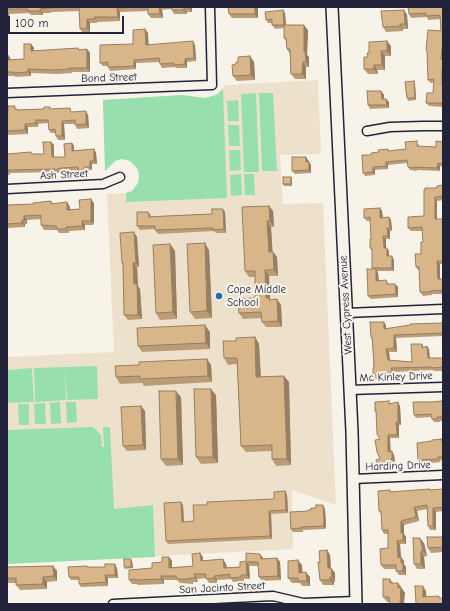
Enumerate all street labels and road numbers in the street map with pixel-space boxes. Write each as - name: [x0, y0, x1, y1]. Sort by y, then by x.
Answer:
- street label: Bond Street: [81, 70, 137, 86]
- street label: Ash Street: [40, 167, 88, 183]
- street label: West Cypress Avenue: [337, 255, 355, 355]
- street label: Mc Kinley Drive: [359, 369, 433, 385]
- street label: Harding Drive: [365, 458, 431, 474]
- street label: San Jacinto Street: [179, 579, 265, 597]

